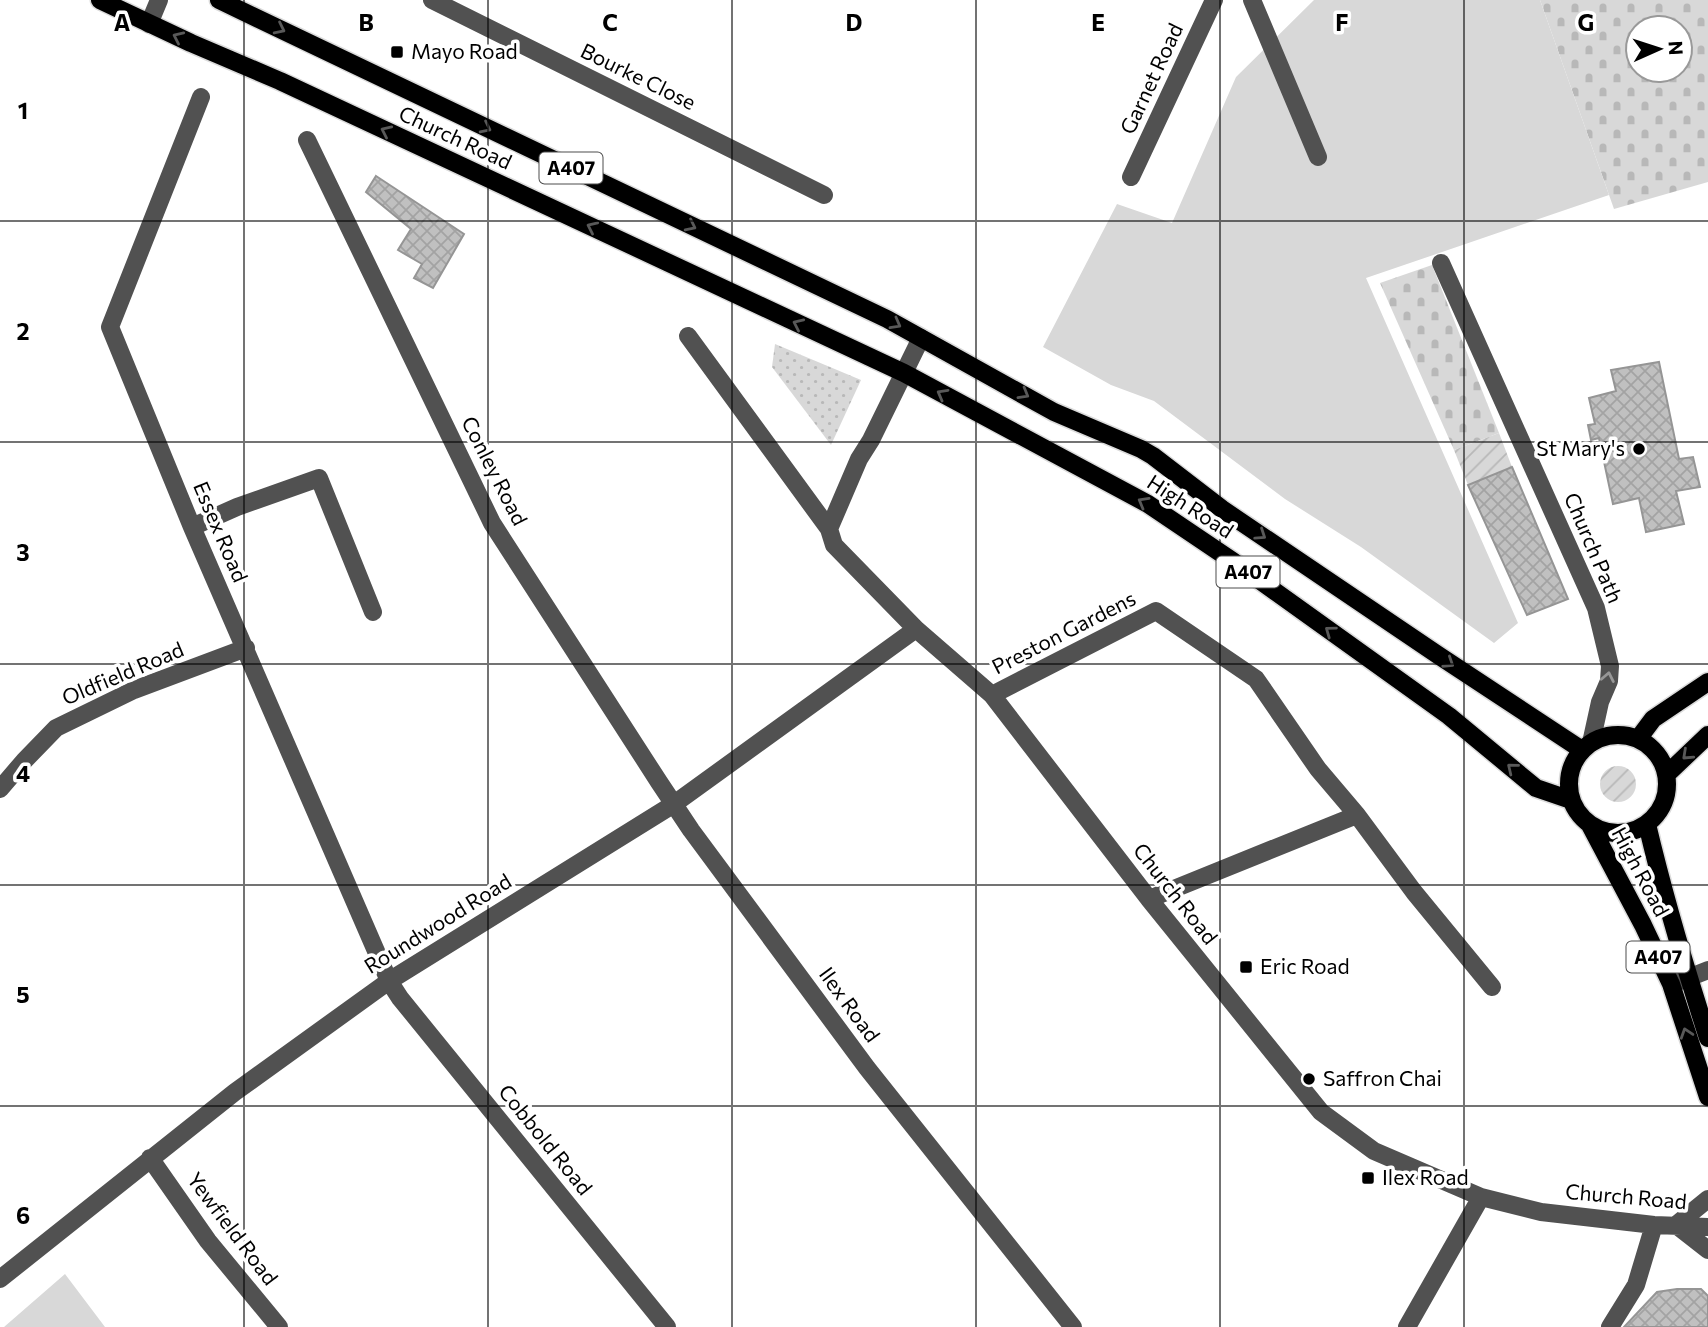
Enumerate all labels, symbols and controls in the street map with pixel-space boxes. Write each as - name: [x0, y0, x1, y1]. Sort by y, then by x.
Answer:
- text: A: [114, 8, 131, 36]
- text: B: [358, 8, 374, 36]
- text: C: [602, 8, 618, 36]
- text: D: [846, 8, 863, 36]
- text: E: [1091, 8, 1105, 36]
- text: F: [1335, 8, 1349, 36]
- text: G: [1578, 8, 1594, 36]
- north arrow: [1624, 14, 1694, 84]
- street label: Garnet Road: [1114, 19, 1187, 138]
- one-way arrow: [273, 21, 286, 35]
- one-way arrow: [173, 31, 185, 45]
- street label: Bourke Close: [577, 37, 700, 114]
- place label: Mayo Road: [411, 38, 518, 63]
- text: N: [1665, 40, 1688, 56]
- marker: Mayo Road: [389, 44, 405, 60]
- text: 1: [18, 96, 28, 124]
- street label: Church Road: [395, 100, 516, 174]
- one-way arrow: [479, 119, 491, 133]
- one-way arrow: [381, 125, 393, 139]
- road number: A407: [540, 152, 602, 184]
- one-way arrow: [684, 218, 696, 232]
- one-way arrow: [587, 222, 599, 236]
- one-way arrow: [889, 316, 901, 329]
- text: 2: [16, 317, 30, 345]
- one-way arrow: [793, 318, 805, 332]
- one-way arrow: [1017, 386, 1030, 399]
- one-way arrow: [937, 389, 950, 402]
- street label: Conley Road: [457, 412, 533, 529]
- place label: St Mary's: [1536, 435, 1625, 460]
- marker: St Mary's: [1631, 441, 1647, 457]
- street label: High Road: [1143, 469, 1239, 543]
- street label: Essex Road: [189, 477, 254, 585]
- street label: Church Path: [1560, 488, 1629, 606]
- one-way arrow: [1137, 497, 1150, 510]
- one-way arrow: [1253, 527, 1266, 539]
- text: 3: [16, 538, 30, 566]
- road number: A407: [1216, 556, 1280, 587]
- street label: Preston Gardens: [987, 585, 1139, 679]
- one-way arrow: [1325, 627, 1338, 639]
- street label: Oldfield Road: [58, 636, 187, 710]
- one-way arrow: [1441, 654, 1454, 667]
- one-way arrow: [1600, 671, 1615, 683]
- one-way arrow: [1682, 747, 1695, 759]
- text: 4: [16, 759, 30, 787]
- one-way arrow: [1507, 763, 1519, 776]
- street label: High Road: [1607, 822, 1675, 920]
- street label: Church Road: [1129, 837, 1223, 949]
- street label: Roundwood Road: [359, 867, 515, 978]
- road number: A407: [1626, 942, 1690, 973]
- place label: Eric Road: [1260, 953, 1350, 978]
- marker: Eric Road: [1238, 959, 1254, 975]
- street label: Ilex Road: [815, 962, 886, 1046]
- text: 5: [16, 980, 30, 1008]
- one-way arrow: [1680, 1027, 1695, 1039]
- place label: Saffron Chai: [1323, 1065, 1442, 1090]
- marker: Saffron Chai: [1301, 1071, 1317, 1087]
- street label: Cobbold Road: [494, 1079, 598, 1199]
- place label: Ilex Road: [1382, 1164, 1469, 1189]
- street label: Yewfield Road: [183, 1167, 284, 1289]
- marker: Ilex Road: [1360, 1170, 1376, 1186]
- street label: Church Road: [1564, 1178, 1688, 1213]
- text: 6: [16, 1201, 30, 1229]

